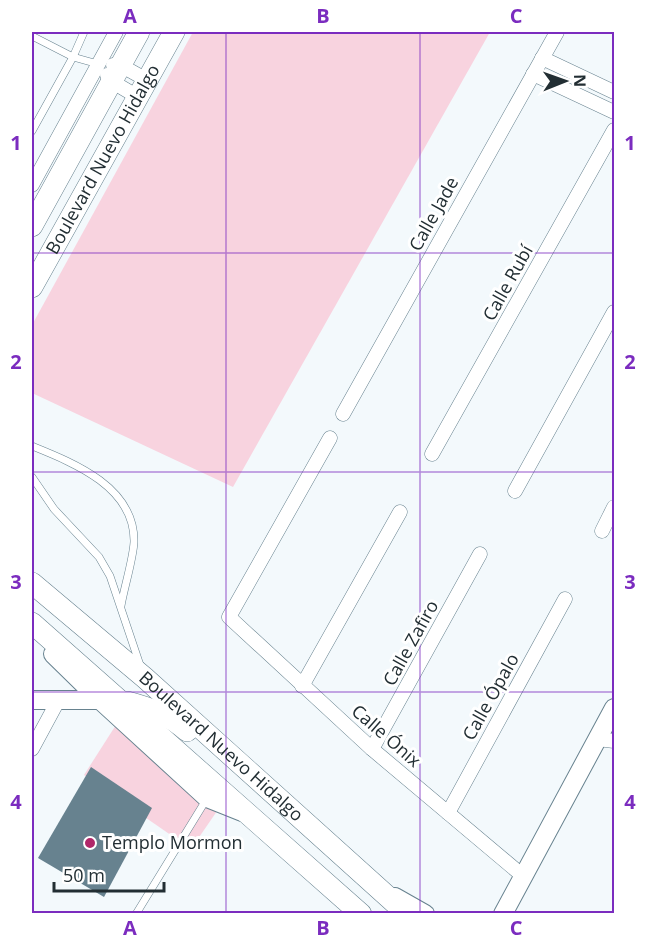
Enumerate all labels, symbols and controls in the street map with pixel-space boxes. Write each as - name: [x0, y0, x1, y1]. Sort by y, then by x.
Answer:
- text: A: [123, 2, 137, 29]
- text: B: [316, 2, 330, 29]
- text: C: [510, 2, 523, 29]
- north arrow: [535, 51, 595, 111]
- street label: Boulevard Nuevo Hidalgo: [40, 60, 165, 258]
- text: N: [569, 74, 591, 87]
- text: 1: [10, 129, 22, 156]
- text: 1: [624, 129, 636, 156]
- street label: Calle Jade: [403, 172, 463, 255]
- street label: Calle Rubí: [477, 240, 538, 325]
- text: 2: [10, 348, 22, 375]
- text: 2: [624, 348, 636, 375]
- text: 3: [10, 568, 22, 595]
- text: 3: [624, 568, 636, 595]
- street label: Calle Zafiro: [377, 595, 443, 690]
- street label: Calle Ópalo: [456, 649, 524, 744]
- street label: Boulevard Nuevo Hidalgo: [134, 665, 309, 826]
- street label: Calle Ónix: [347, 699, 427, 772]
- text: 4: [10, 788, 22, 815]
- text: 4: [624, 788, 636, 815]
- place label: Templo Mormon: [102, 830, 243, 854]
- marker: Templo Mormon: [83, 836, 97, 850]
- scale bar: [54, 855, 164, 893]
- text: 50 m: [63, 863, 105, 887]
- text: A: [123, 914, 137, 941]
- text: B: [316, 914, 330, 941]
- text: C: [510, 914, 523, 941]

